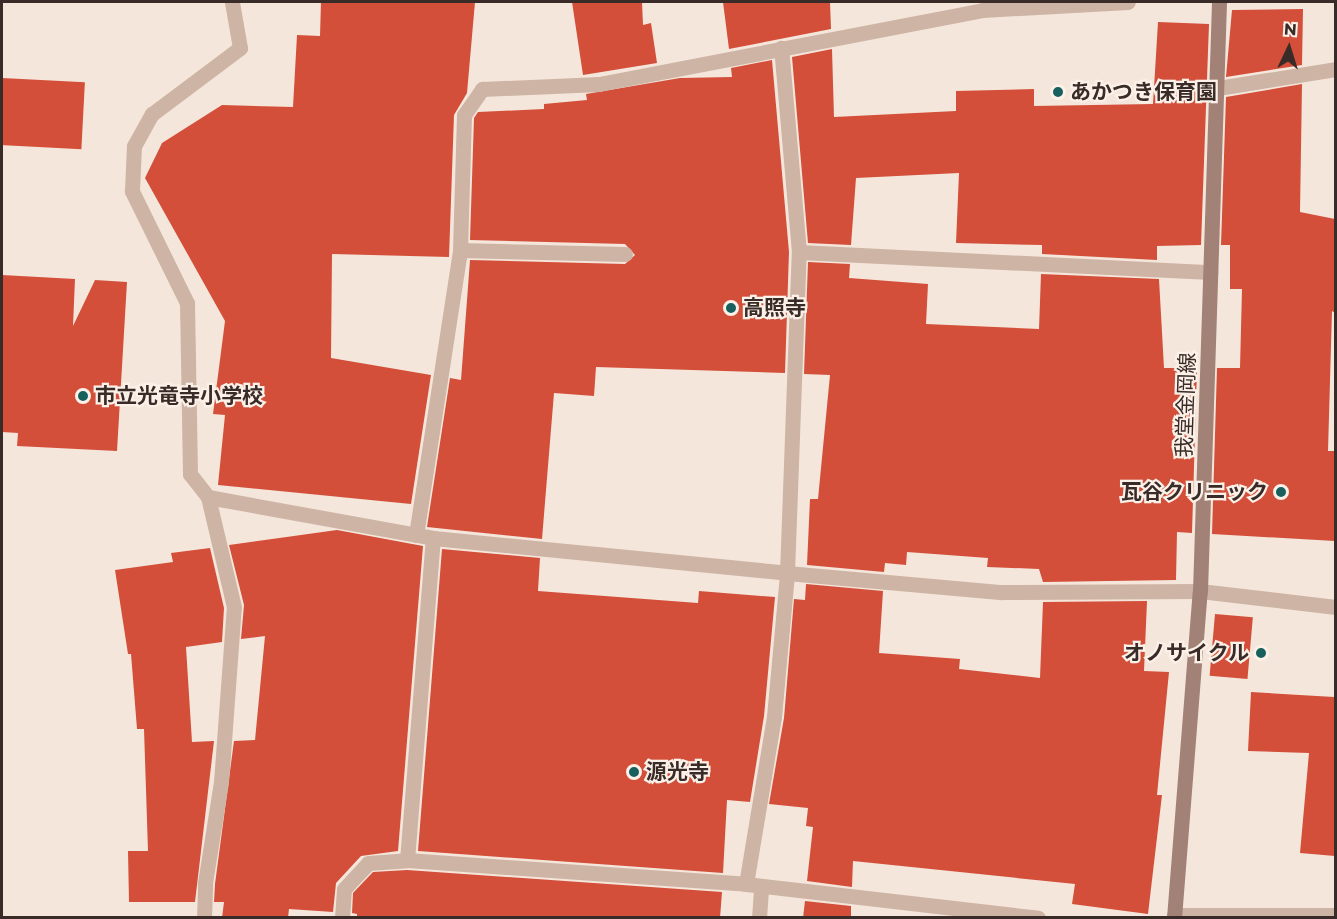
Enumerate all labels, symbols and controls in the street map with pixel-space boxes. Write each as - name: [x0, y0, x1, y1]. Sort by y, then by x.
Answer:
- north arrow: [1259, 18, 1319, 78]
- text: N: [1283, 20, 1297, 39]
- place label: あかつき保育園: [1070, 79, 1217, 105]
- marker: あかつき保育園: [1051, 85, 1065, 99]
- place label: 高照寺: [743, 295, 806, 321]
- marker: 高照寺: [724, 301, 738, 315]
- street label: 我堂金岡線: [1172, 352, 1200, 458]
- place label: 市立光竜寺小学校: [95, 383, 263, 409]
- marker: 市立光竜寺小学校: [76, 389, 90, 403]
- place label: 瓦谷クリニック: [1121, 479, 1268, 505]
- marker: 瓦谷クリニック: [1272, 483, 1290, 501]
- place label: オノサイクル: [1123, 640, 1249, 666]
- marker: オノサイクル: [1254, 646, 1268, 660]
- place label: 源光寺: [646, 759, 709, 785]
- marker: 源光寺: [627, 765, 641, 779]

